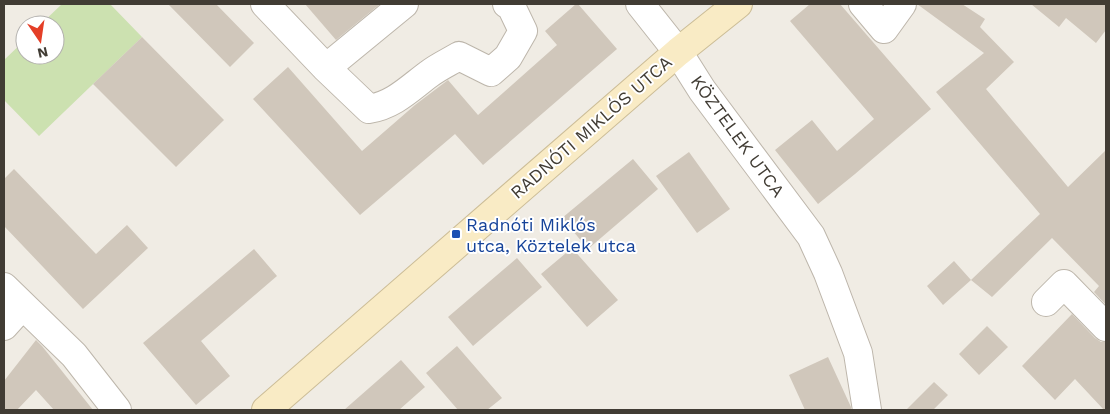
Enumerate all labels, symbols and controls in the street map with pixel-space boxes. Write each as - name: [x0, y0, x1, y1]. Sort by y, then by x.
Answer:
- north arrow: [15, 15, 65, 65]
- text: N: [36, 44, 50, 62]
- street label: RADNÓTI MIKLÓS UTCA: [506, 51, 676, 203]
- street label: KÖZTELEK UTCA: [687, 71, 789, 201]
- place label: Radnóti Miklós utca, Köztelek utca: [466, 214, 636, 256]
- marker: Radnóti Miklós utca, Köztelek utca: [450, 228, 462, 240]

